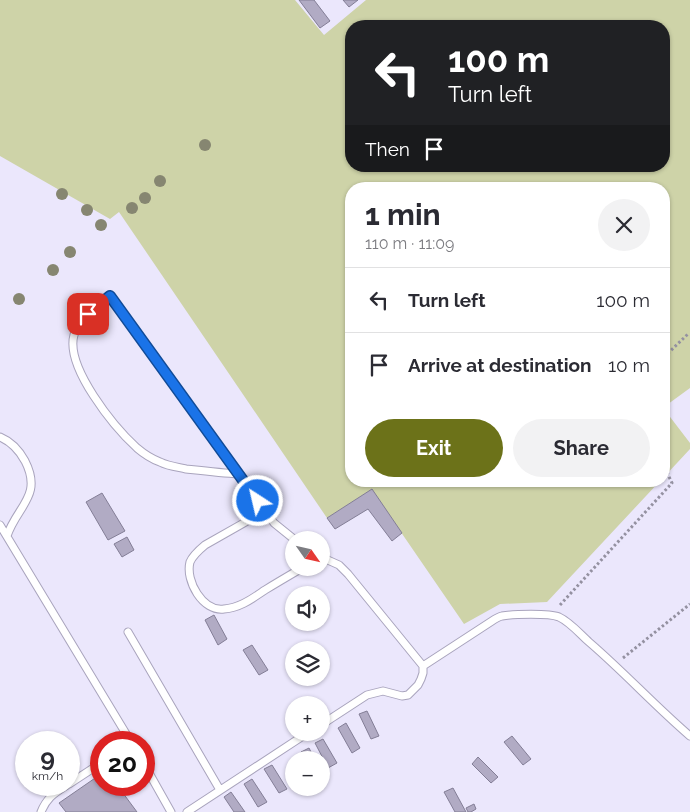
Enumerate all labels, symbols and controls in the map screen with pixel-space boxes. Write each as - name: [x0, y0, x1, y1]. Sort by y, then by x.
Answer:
- text: 100 m: [448, 39, 549, 80]
- icon: left: [365, 40, 430, 105]
- text: Turn left: [448, 81, 532, 107]
- icon: arrive: [420, 135, 448, 163]
- text: Then: [365, 138, 410, 160]
- text: 1 min: [365, 197, 441, 232]
- button: close: [598, 199, 650, 251]
- text: 110 m · 11:09: [365, 234, 454, 253]
- icon: left: [365, 286, 393, 314]
- text: Turn left: [408, 289, 485, 311]
- text: 100 m: [596, 289, 650, 311]
- pin: [67, 293, 109, 335]
- icon: arrive: [74, 300, 102, 328]
- icon: arrive: [365, 351, 393, 379]
- text: Arrive at destination: [408, 354, 592, 376]
- text: 10 m: [608, 354, 650, 376]
- button: Exit: [365, 419, 503, 477]
- button: Share: [513, 419, 650, 477]
- position arrow: [231, 474, 283, 526]
- north arrow: [285, 531, 330, 576]
- map controls: [285, 531, 330, 796]
- button: sound: [285, 586, 330, 631]
- button: layers: [285, 641, 330, 686]
- button: +: [285, 696, 330, 741]
- speed limit sign: 20: [90, 731, 155, 796]
- text: 9: [40, 742, 55, 772]
- button: −: [285, 751, 330, 796]
- text: km/h: [32, 769, 63, 783]

